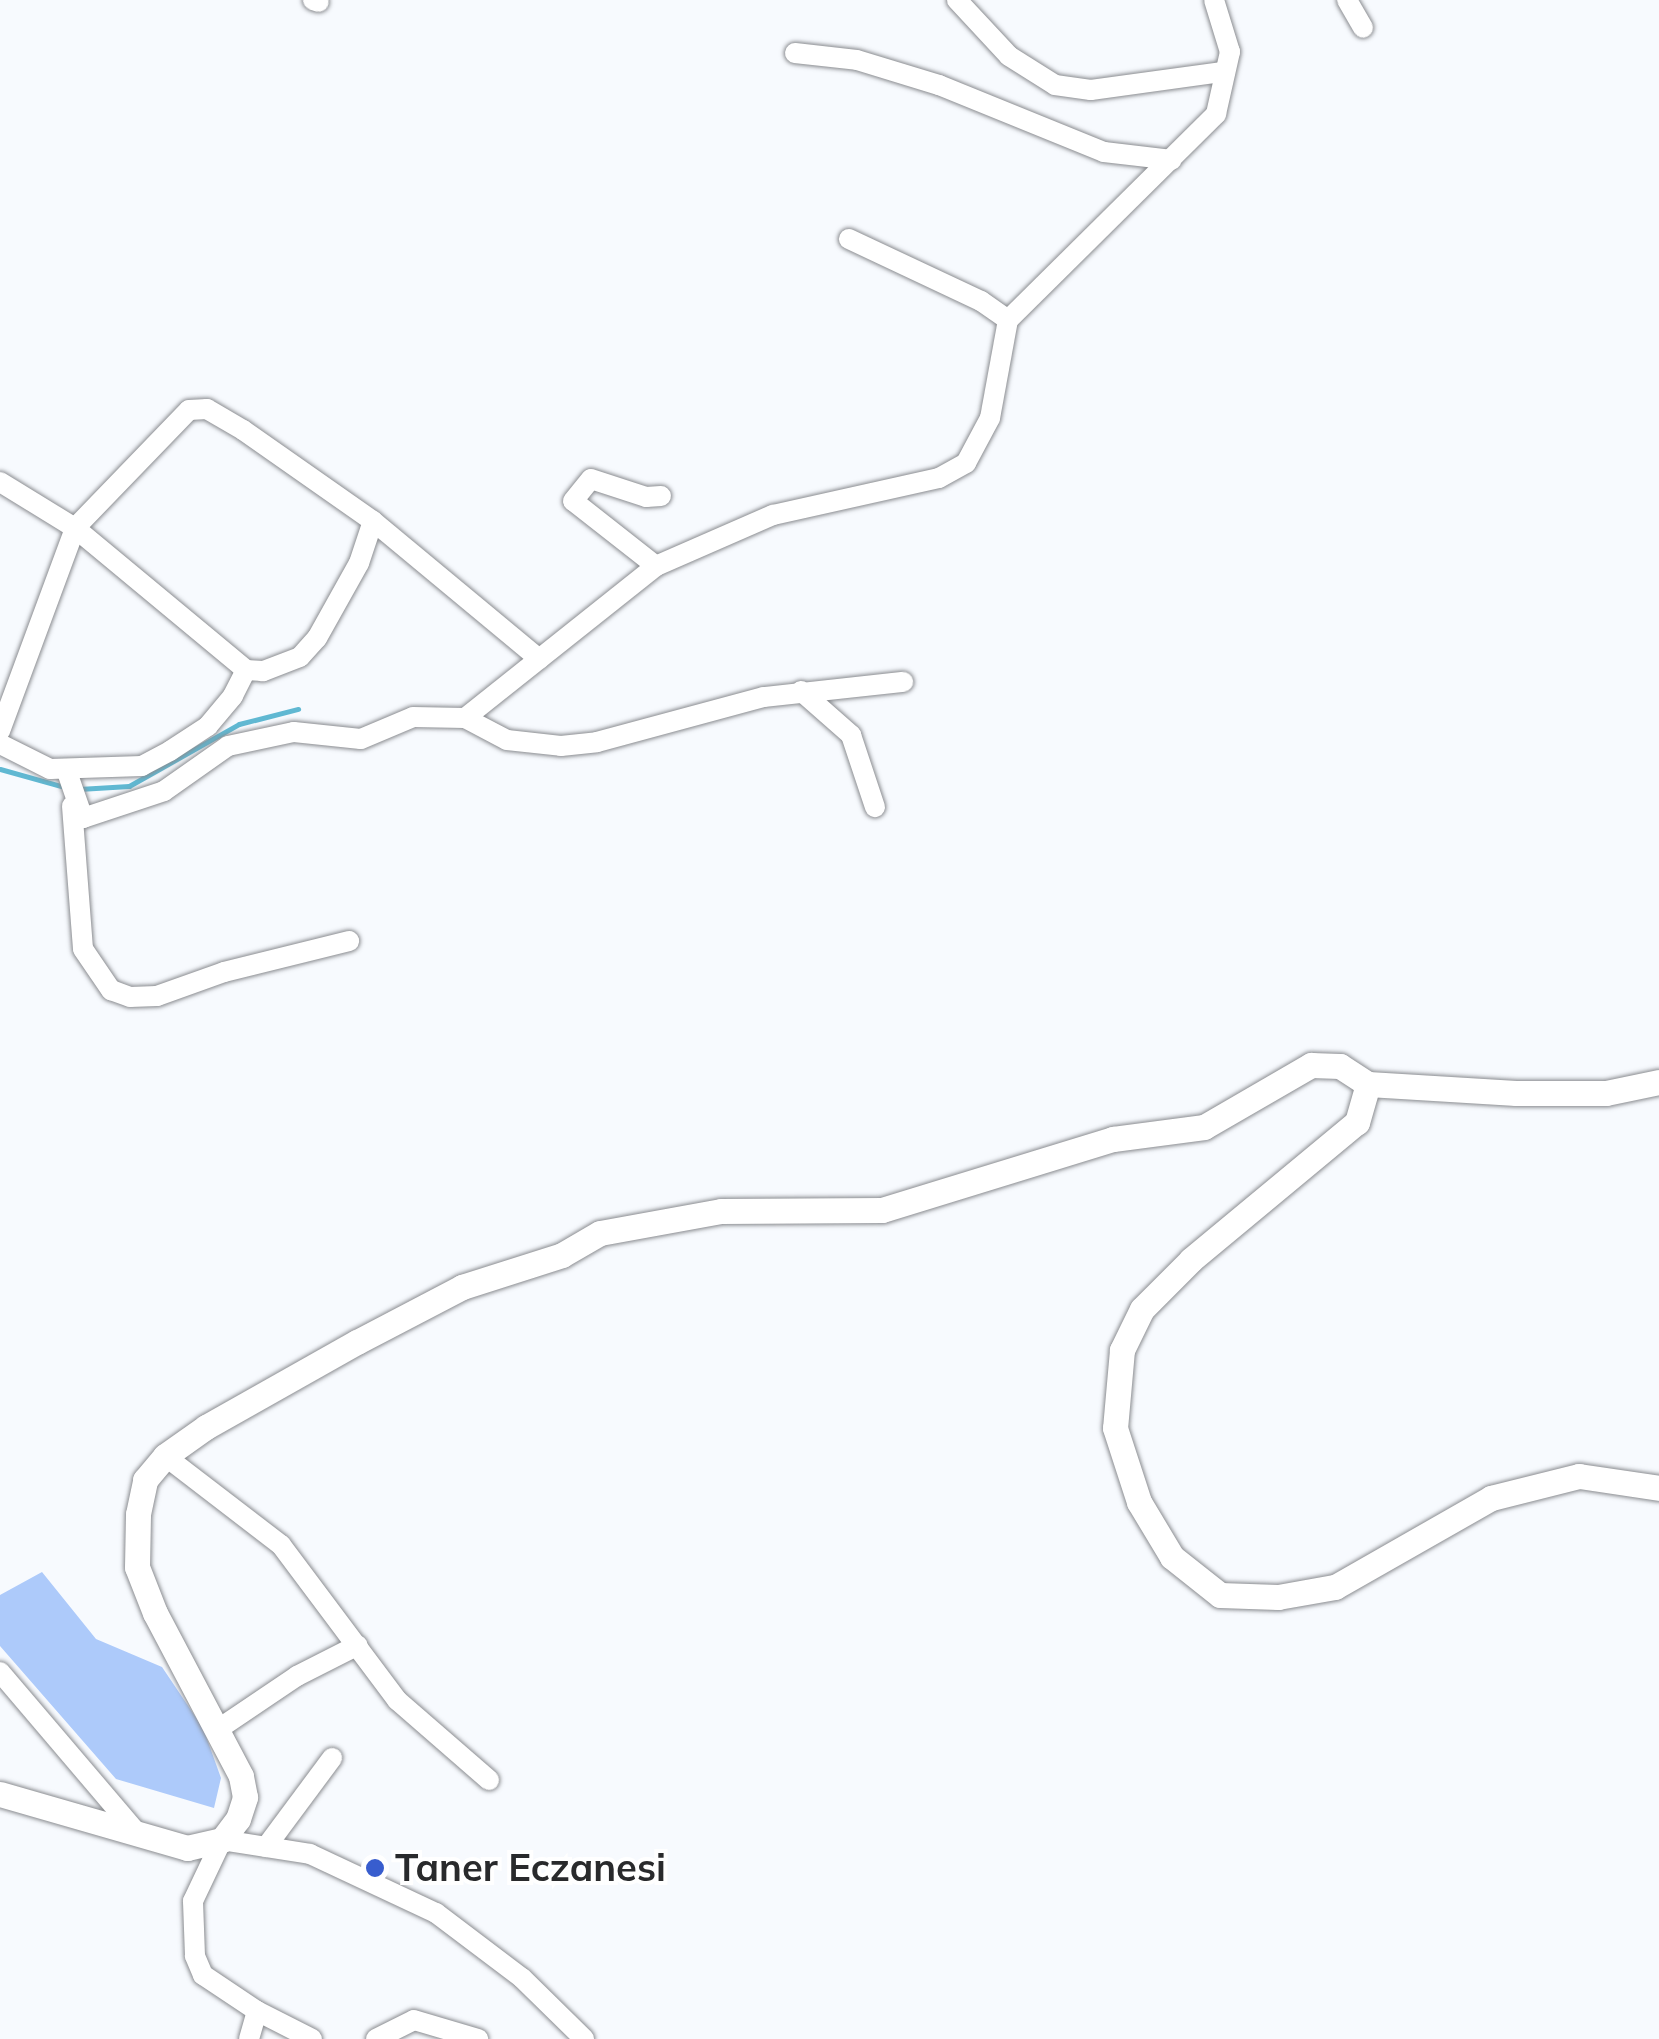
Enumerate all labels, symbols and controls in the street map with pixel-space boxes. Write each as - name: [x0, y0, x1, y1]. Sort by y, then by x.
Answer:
- place label: Taner Eczanesi: [395, 1845, 666, 1891]
- marker: Taner Eczanesi: [364, 1857, 386, 1879]

